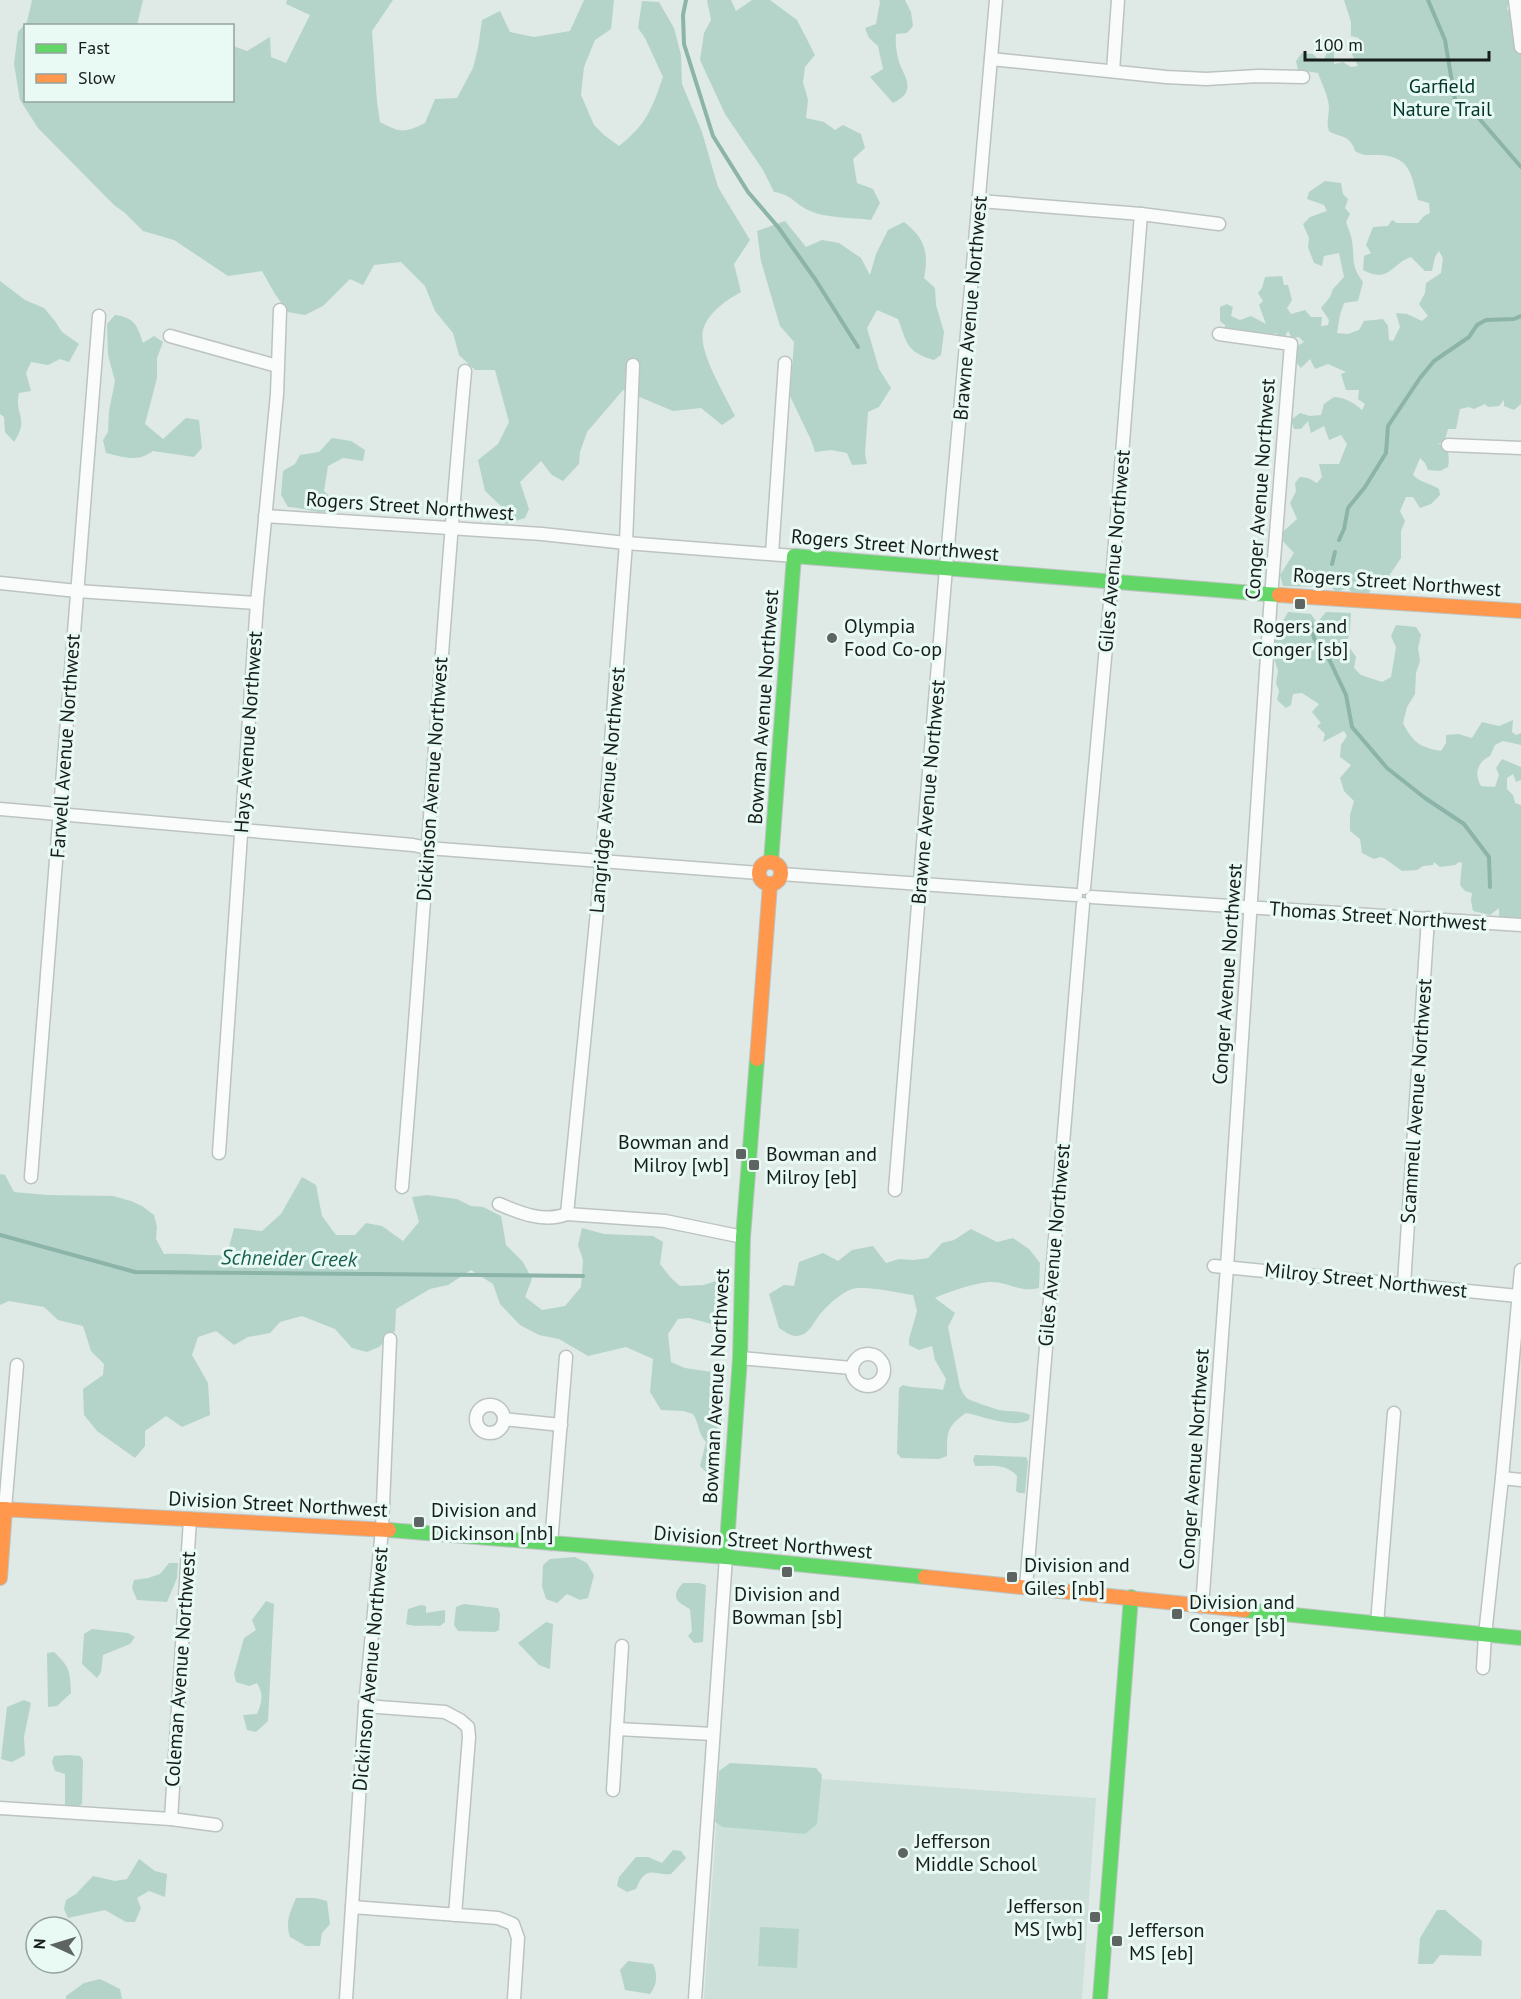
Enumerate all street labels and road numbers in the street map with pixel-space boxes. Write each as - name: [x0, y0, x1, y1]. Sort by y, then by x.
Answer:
- street label: Brawne Avenue Northwest: [947, 194, 993, 422]
- street label: Conger Avenue Northwest: [1239, 377, 1281, 601]
- street label: Giles Avenue Northwest: [1092, 448, 1136, 654]
- street label: Rogers Street Northwest: [305, 486, 515, 526]
- street label: Rogers Street Northwest: [790, 523, 1000, 567]
- street label: Rogers Street Northwest: [1292, 562, 1502, 602]
- street label: Bowman Avenue Northwest: [742, 588, 784, 825]
- street label: Hays Avenue Northwest: [228, 630, 268, 834]
- street label: Farwell Avenue Northwest: [44, 633, 86, 859]
- street label: Dickinson Avenue Northwest: [410, 656, 454, 902]
- street label: Langridge Avenue Northwest: [583, 666, 631, 914]
- street label: Brawne Avenue Northwest: [905, 678, 951, 906]
- street label: Conger Avenue Northwest: [1206, 862, 1248, 1086]
- street label: Thomas Street Northwest: [1268, 895, 1488, 937]
- street label: Scammell Avenue Northwest: [1394, 977, 1438, 1224]
- street label: Giles Avenue Northwest: [1032, 1142, 1076, 1348]
- street label: Milroy Street Northwest: [1263, 1256, 1469, 1304]
- street label: Bowman Avenue Northwest: [697, 1267, 735, 1504]
- street label: Conger Avenue Northwest: [1173, 1347, 1215, 1571]
- street label: Division Street Northwest: [168, 1485, 389, 1523]
- street label: Division Street Northwest: [652, 1519, 874, 1565]
- street label: Dickinson Avenue Northwest: [346, 1546, 394, 1792]
- street label: Coleman Avenue Northwest: [159, 1550, 201, 1788]

